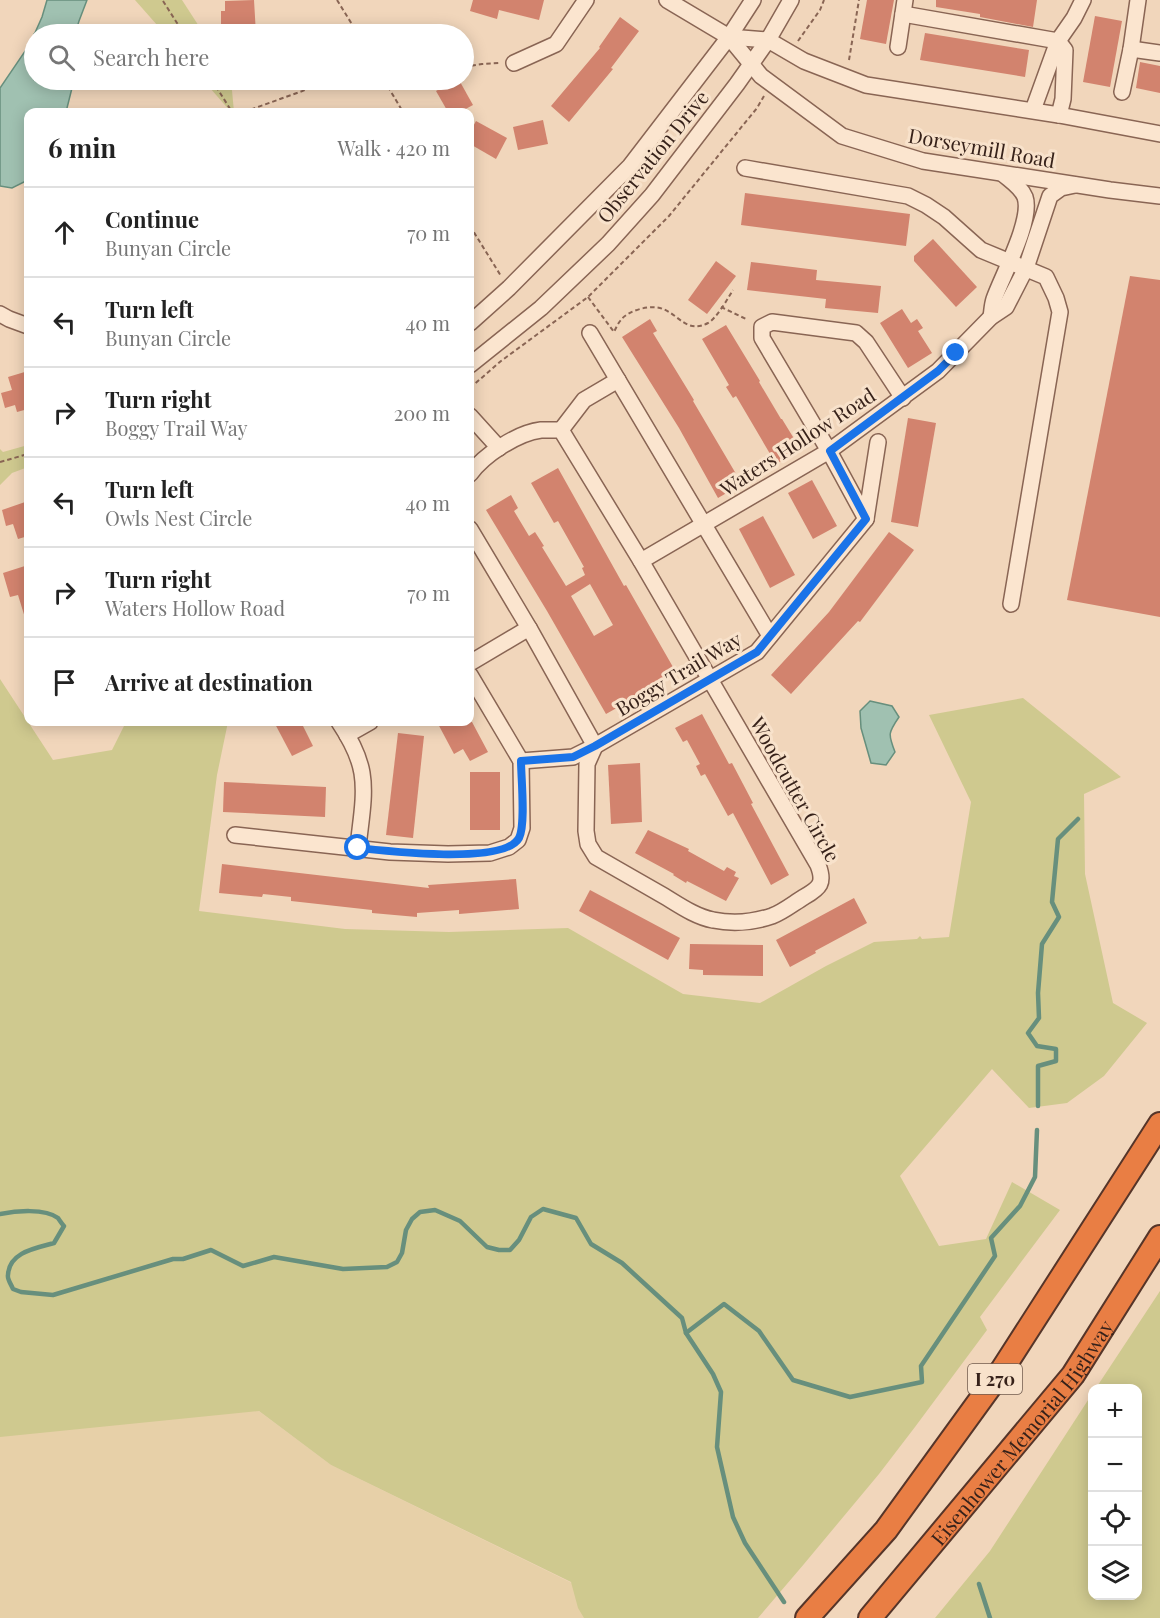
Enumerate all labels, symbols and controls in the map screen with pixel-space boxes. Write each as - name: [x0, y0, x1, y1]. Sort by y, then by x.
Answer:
- search box: [24, 24, 474, 90]
- icon: search: [45, 41, 78, 74]
- text: Search here: [93, 42, 209, 72]
- street label: Observation Drive: [590, 84, 714, 228]
- street label: Dorseymill Road: [906, 121, 1058, 173]
- text: 6 min: [48, 130, 116, 165]
- text: Walk · 420 m: [337, 134, 450, 161]
- text: Continue: [105, 204, 199, 234]
- icon: ahead: [48, 216, 81, 249]
- text: 70 m: [407, 219, 450, 246]
- text: Bunyan Circle: [105, 234, 231, 261]
- text: Turn left: [105, 294, 194, 324]
- icon: left: [48, 306, 81, 339]
- text: 40 m: [405, 309, 450, 336]
- text: Bunyan Circle: [105, 324, 231, 351]
- route end: [942, 339, 968, 365]
- street label: Waters Hollow Road: [713, 380, 880, 502]
- text: Turn right: [105, 384, 211, 414]
- icon: right: [48, 396, 81, 429]
- text: 200 m: [394, 399, 450, 426]
- text: Boggy Trail Way: [105, 414, 248, 441]
- text: Turn left: [105, 474, 194, 504]
- icon: left: [48, 486, 81, 519]
- text: 40 m: [405, 489, 450, 516]
- text: Owls Nest Circle: [105, 504, 252, 531]
- text: Turn right: [105, 564, 211, 594]
- icon: right: [48, 576, 81, 609]
- text: 70 m: [407, 579, 450, 606]
- text: Waters Hollow Road: [105, 594, 285, 621]
- street label: Boggy Trail Way: [610, 625, 746, 721]
- icon: arrive: [48, 666, 81, 699]
- text: Arrive at destination: [105, 667, 313, 697]
- street label: Woodcutter Circle: [744, 711, 847, 866]
- route start: [344, 834, 370, 860]
- street label: Eisenhower Memorial Highway: [924, 1314, 1118, 1550]
- road number: I 270: [968, 1364, 1022, 1394]
- map controls: [1088, 1384, 1142, 1600]
- button: +: [1088, 1384, 1142, 1438]
- button: −: [1088, 1438, 1142, 1492]
- button: locate: [1088, 1492, 1142, 1546]
- button: layers: [1088, 1546, 1142, 1600]

